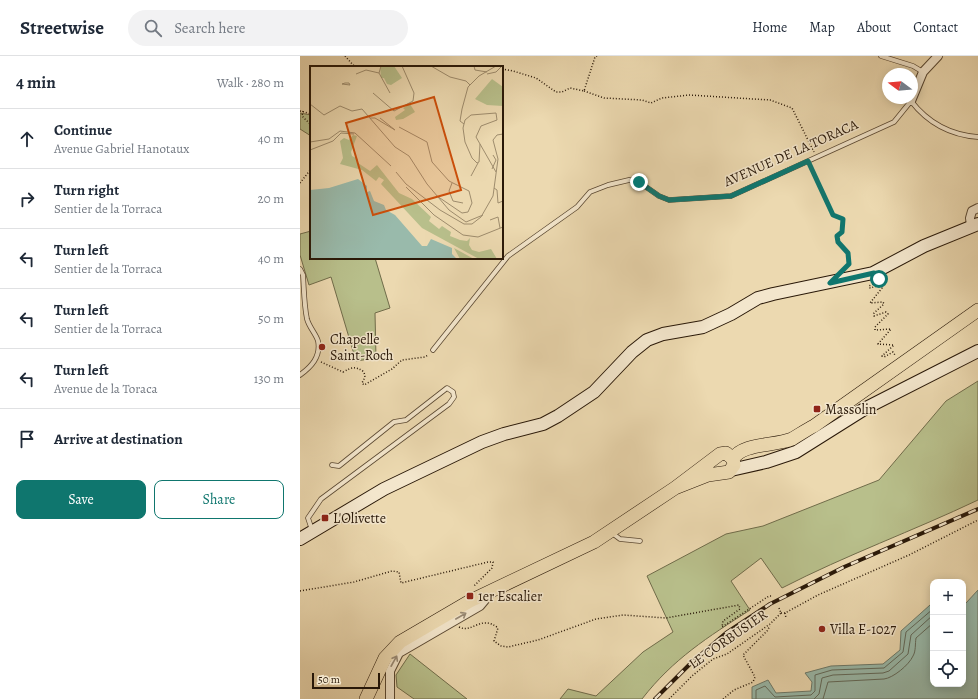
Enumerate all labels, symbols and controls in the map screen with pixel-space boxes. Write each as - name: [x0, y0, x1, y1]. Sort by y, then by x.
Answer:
- search box: [128, 10, 408, 46]
- text: Streetwise: [20, 15, 104, 41]
- icon: search: [142, 17, 164, 39]
- text: Search here: [174, 18, 245, 38]
- text: Home: [752, 18, 787, 37]
- text: Map: [809, 18, 835, 37]
- text: About: [857, 18, 891, 37]
- text: Contact: [913, 18, 958, 37]
- inset map: [310, 66, 503, 259]
- north arrow: [882, 68, 918, 104]
- text: 4 min: [16, 71, 56, 94]
- text: Walk · 280 m: [217, 74, 284, 91]
- street label: AVENUE DE LA TORACA: [720, 114, 862, 192]
- text: Continue: [54, 120, 112, 140]
- icon: ahead: [16, 128, 38, 150]
- text: 40 m: [258, 130, 284, 147]
- text: Avenue Gabriel Hanotaux: [54, 140, 189, 157]
- route end: [630, 173, 648, 191]
- text: Turn right: [54, 180, 119, 200]
- icon: right: [16, 188, 38, 210]
- text: 20 m: [258, 190, 284, 207]
- text: Sentier de la Torraca: [54, 200, 162, 217]
- text: Turn left: [54, 240, 109, 260]
- icon: left: [16, 248, 38, 270]
- text: 40 m: [258, 250, 284, 267]
- text: Sentier de la Torraca: [54, 260, 162, 277]
- route start: [870, 270, 888, 288]
- text: Turn left: [54, 300, 109, 320]
- icon: left: [16, 308, 38, 330]
- text: 50 m: [258, 310, 284, 327]
- text: Sentier de la Torraca: [54, 320, 162, 337]
- place label: Chapelle Saint-Roch: [330, 330, 394, 365]
- marker: Chapelle Saint-Roch: [317, 342, 327, 352]
- text: Turn left: [54, 360, 109, 380]
- icon: left: [16, 368, 38, 390]
- text: 130 m: [254, 370, 284, 387]
- text: Avenue de la Toraca: [54, 380, 158, 397]
- place label: Massolin: [825, 400, 877, 419]
- marker: Massolin: [812, 404, 822, 414]
- icon: arrive: [16, 428, 38, 450]
- text: Arrive at destination: [54, 429, 183, 449]
- button: Save: [16, 480, 146, 519]
- button: Share: [154, 480, 284, 519]
- place label: L'Olivette: [333, 509, 386, 528]
- marker: L'Olivette: [320, 513, 330, 523]
- map controls: [930, 579, 966, 687]
- button: +: [930, 579, 966, 615]
- place label: 1er Escalier: [478, 587, 543, 606]
- marker: 1er Escalier: [465, 591, 475, 601]
- street label: LE CORBUSIER: [685, 605, 771, 673]
- one-way arrow: [455, 612, 467, 620]
- button: −: [930, 615, 966, 651]
- place label: Villa E-1027: [829, 620, 896, 639]
- marker: Villa E-1027: [817, 624, 827, 634]
- button: locate: [930, 651, 966, 687]
- one-way arrow: [391, 655, 399, 667]
- scale bar: [312, 671, 380, 690]
- text: 50 m: [318, 672, 340, 687]

